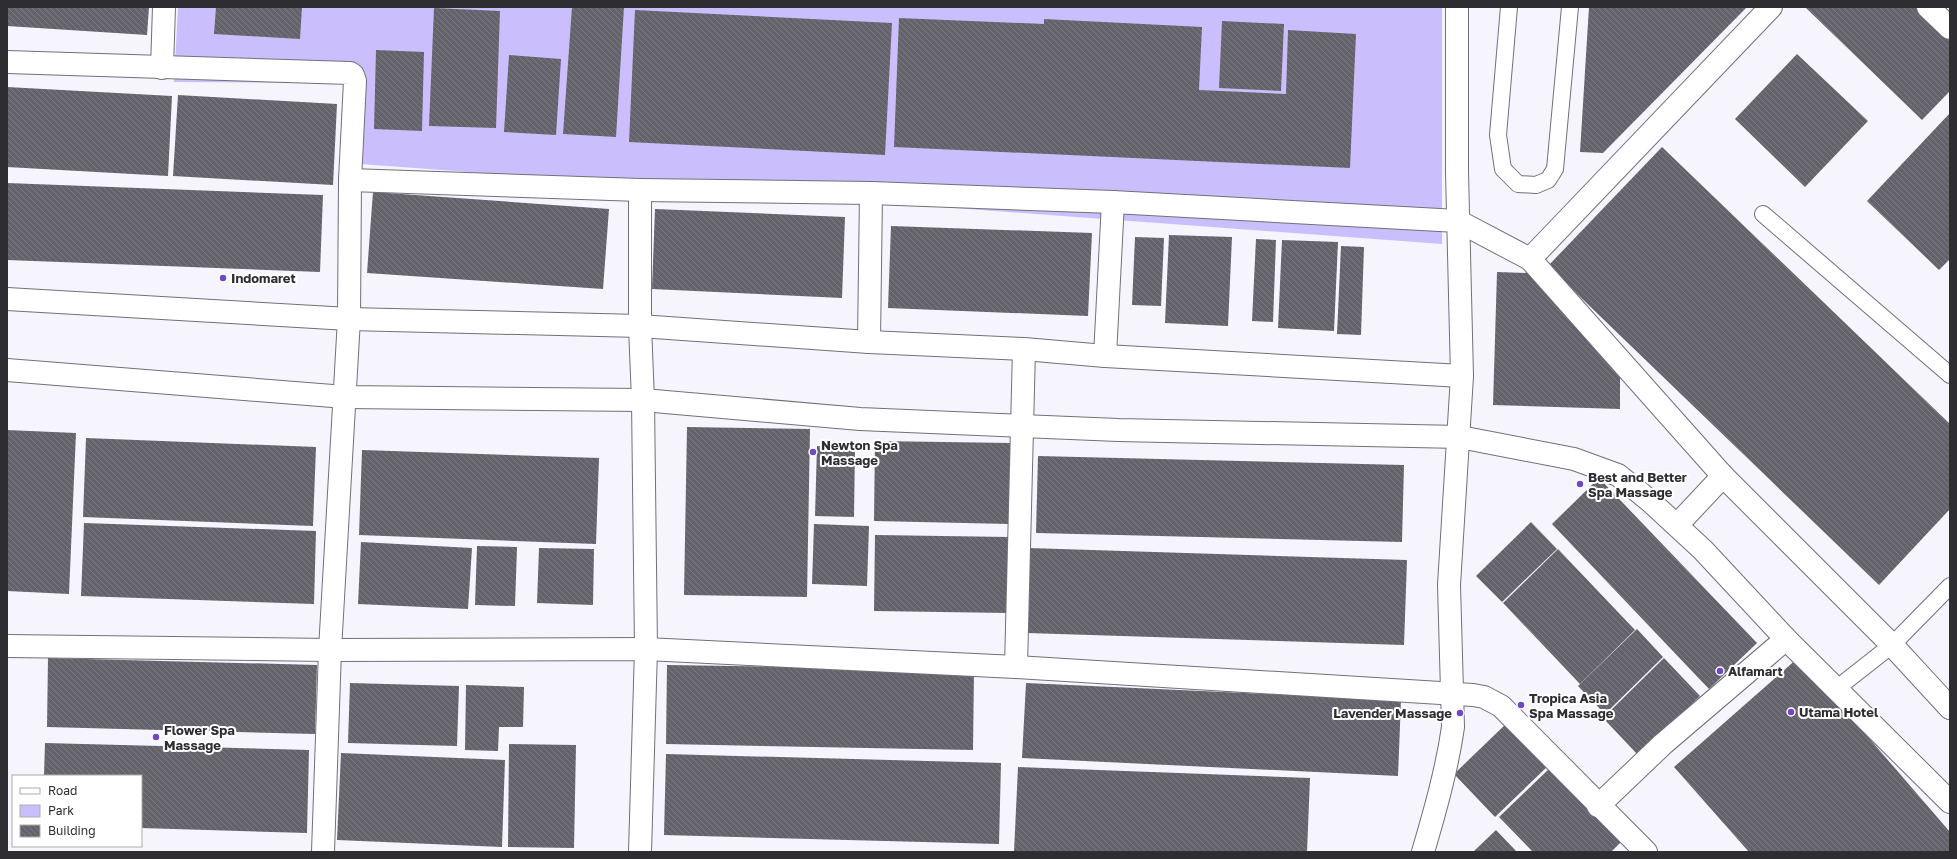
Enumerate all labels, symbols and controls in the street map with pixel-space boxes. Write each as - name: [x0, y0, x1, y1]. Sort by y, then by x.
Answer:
- place label: Indomaret: [231, 270, 296, 286]
- marker: Indomaret: [218, 273, 228, 283]
- place label: Newton Spa Massage: [821, 437, 898, 468]
- marker: Newton Spa Massage: [808, 447, 818, 457]
- place label: Best and Better Spa Massage: [1588, 469, 1687, 500]
- marker: Best and Better Spa Massage: [1575, 479, 1585, 489]
- place label: Alfamart: [1728, 663, 1783, 679]
- marker: Alfamart: [1715, 666, 1725, 676]
- place label: Tropica Asia Spa Massage: [1529, 690, 1614, 721]
- marker: Tropica Asia Spa Massage: [1516, 700, 1526, 710]
- place label: Utama Hotel: [1799, 704, 1879, 720]
- place label: Lavender Massage: [1333, 705, 1452, 721]
- marker: Utama Hotel: [1786, 707, 1796, 717]
- marker: Lavender Massage: [1455, 708, 1465, 718]
- place label: Flower Spa Massage: [164, 722, 235, 753]
- marker: Flower Spa Massage: [151, 732, 161, 742]
- legend: [12, 775, 142, 847]
- text: Road: [48, 783, 77, 798]
- text: Park: [48, 803, 74, 818]
- text: Building: [48, 823, 96, 838]

